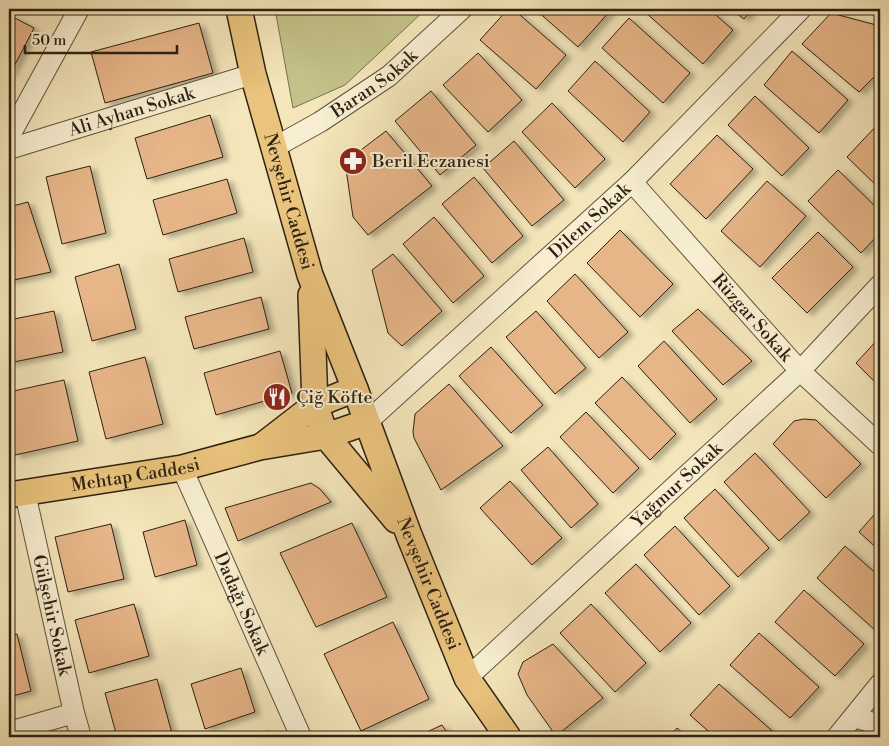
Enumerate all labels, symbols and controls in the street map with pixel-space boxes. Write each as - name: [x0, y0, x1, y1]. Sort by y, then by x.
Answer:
- scale bar: [25, 22, 178, 54]
- text: 50 m: [32, 31, 66, 50]
- street label: Baran Sokak: [326, 43, 424, 124]
- street label: Ali Ayhan Sokak: [65, 81, 199, 142]
- street label: Nevşehir Caddesi: [258, 131, 319, 273]
- pharmacy icon: Beril Eczanesi: [338, 146, 368, 176]
- place label: Beril Eczanesi: [371, 150, 490, 173]
- street label: Dilem Sokak: [544, 177, 637, 264]
- street label: Rüzgar Sokak: [707, 269, 798, 368]
- restaurant icon: Çiğ Köfte: [262, 382, 292, 412]
- place label: Çiğ Köfte: [296, 386, 373, 409]
- street label: Yağmur Sokak: [626, 436, 728, 534]
- street label: Mehtap Caddesi: [69, 453, 203, 497]
- street label: Nevşehir Caddesi: [391, 514, 465, 654]
- street label: Dadağı Sokak: [209, 548, 275, 660]
- street label: Gülşehir Sokak: [27, 553, 77, 679]

